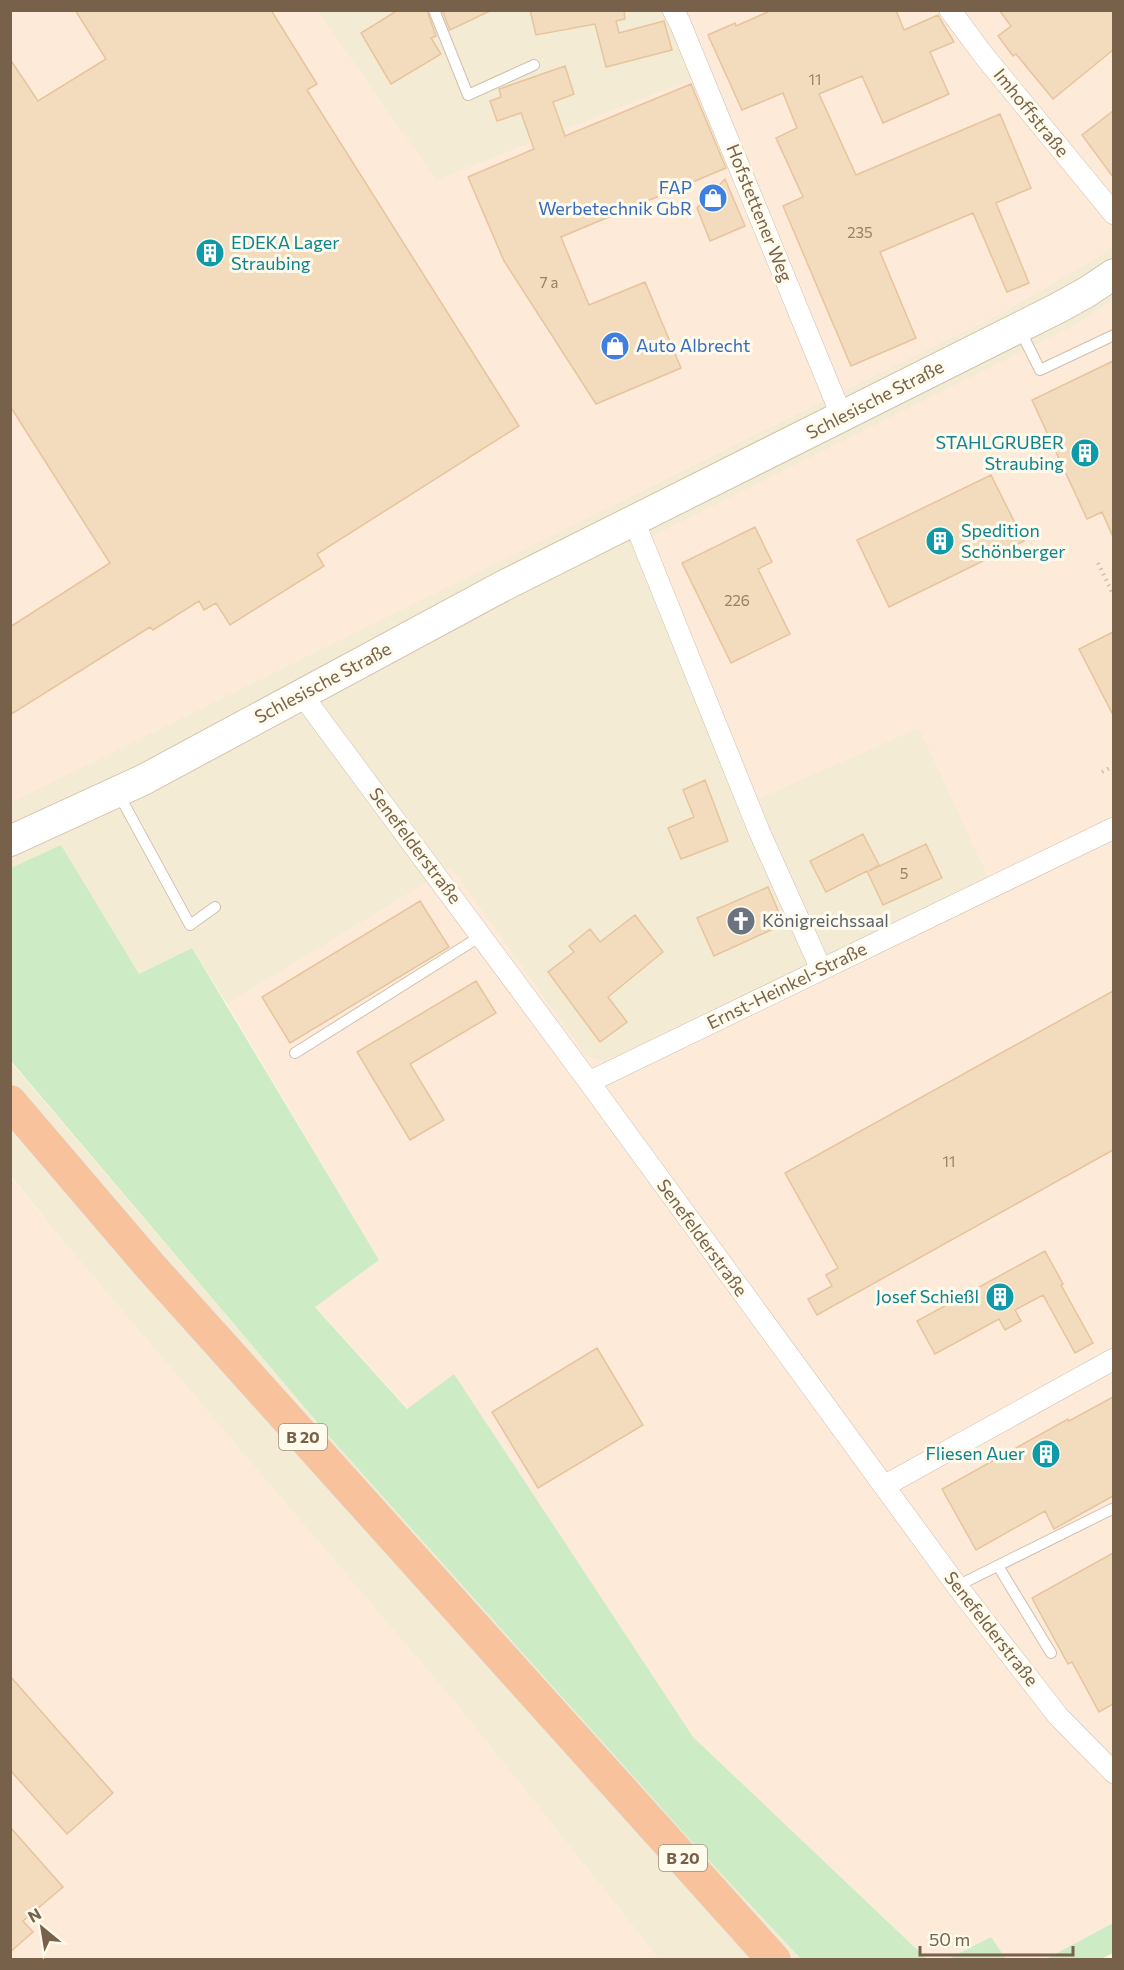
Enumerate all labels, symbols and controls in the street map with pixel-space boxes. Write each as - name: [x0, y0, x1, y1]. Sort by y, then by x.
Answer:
- street label: Imhoffstraße: [989, 64, 1074, 161]
- house number: 11: [809, 70, 821, 88]
- street label: Hofstettener Weg: [722, 141, 798, 285]
- place label: FAP Werbetechnik GbR: [538, 176, 692, 219]
- shop icon: FAP Werbetechnik GbR: [697, 182, 729, 214]
- house number: 235: [847, 223, 873, 241]
- place label: EDEKA Lager Straubing: [231, 231, 340, 274]
- building icon: EDEKA Lager Straubing: [194, 237, 226, 269]
- house number: 7 a: [540, 273, 558, 291]
- shop icon: Auto Albrecht: [599, 330, 631, 362]
- place label: Auto Albrecht: [636, 334, 750, 356]
- street label: Schlesische Straße: [802, 355, 947, 443]
- place label: STAHLGRUBER Straubing: [935, 431, 1064, 474]
- building icon: STAHLGRUBER Straubing: [1069, 437, 1101, 469]
- place label: Spedition Schönberger: [961, 519, 1065, 562]
- building icon: Spedition Schönberger: [924, 525, 956, 557]
- house number: 226: [724, 591, 750, 609]
- street label: Schlesische Straße: [250, 637, 395, 727]
- street label: Senefelderstraße: [365, 783, 467, 908]
- house number: 5: [900, 864, 908, 882]
- church icon: Königreichssaal: [725, 905, 757, 937]
- place label: Königreichssaal: [762, 909, 889, 931]
- street label: Ernst-Heinkel-Straße: [703, 937, 870, 1033]
- house number: 11: [943, 1152, 955, 1170]
- street label: Senefelderstraße: [653, 1174, 753, 1300]
- building icon: Josef Schießl: [984, 1281, 1016, 1313]
- place label: Josef Schießl: [876, 1285, 979, 1307]
- road number: B 20: [279, 1424, 327, 1450]
- building icon: Fliesen Auer: [1030, 1438, 1062, 1470]
- place label: Fliesen Auer: [926, 1442, 1025, 1464]
- street label: Senefelderstraße: [940, 1567, 1043, 1690]
- road number: B 20: [659, 1845, 707, 1871]
- north arrow: [12, 1898, 72, 1958]
- text: N: [24, 1903, 44, 1926]
- scale bar: [920, 1919, 1073, 1957]
- text: 50 m: [929, 1928, 970, 1950]

